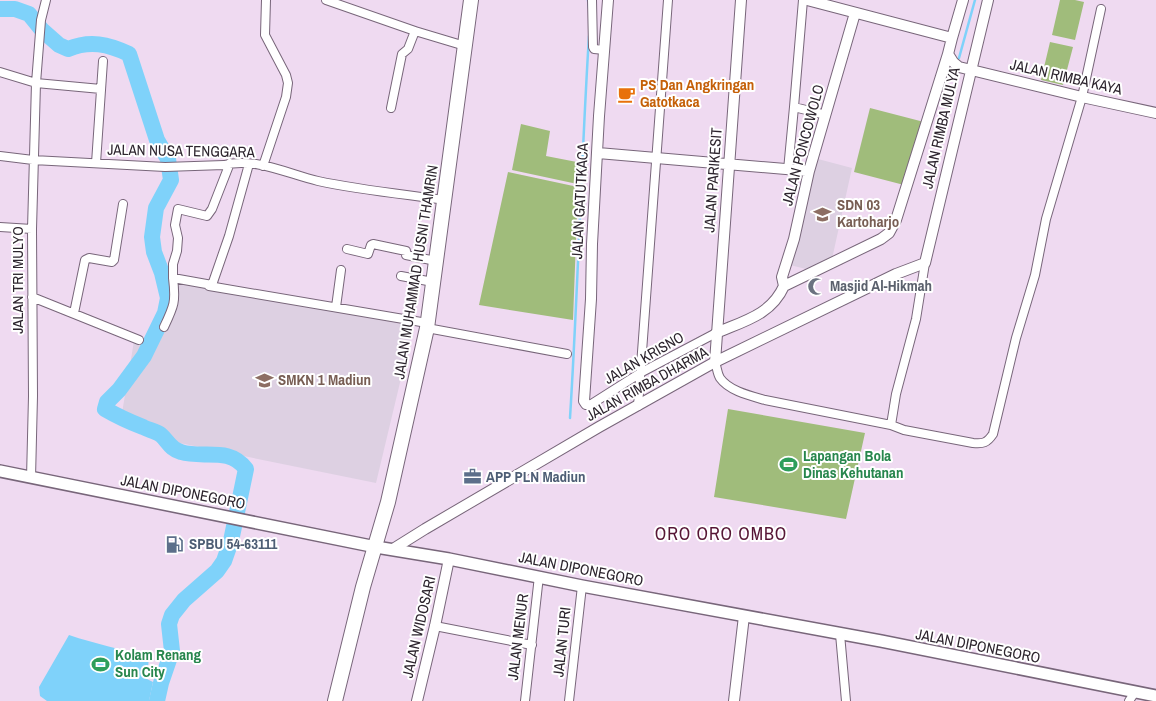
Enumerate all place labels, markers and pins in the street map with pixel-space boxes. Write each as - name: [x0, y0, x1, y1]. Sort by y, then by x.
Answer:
- place label: PS Dan Angkringan Gatotkaca: [640, 74, 754, 112]
- cafe icon: PS Dan Angkringan Gatotkaca: [616, 84, 636, 104]
- place label: SDN 03 Kartoharjo: [837, 194, 899, 232]
- school or university icon: SDN 03 Kartoharjo: [813, 204, 833, 224]
- place label: Masjid Al-Hikmah: [830, 275, 932, 296]
- mosque icon: Masjid Al-Hikmah: [806, 276, 826, 296]
- place label: SMKN 1 Madiun: [278, 369, 371, 390]
- school or university icon: SMKN 1 Madiun: [254, 370, 274, 390]
- place label: Lapangan Bola Dinas Kehutanan: [803, 445, 903, 483]
- sports icon: Lapangan Bola Dinas Kehutanan: [779, 455, 799, 475]
- place label: APP PLN Madiun: [486, 466, 586, 487]
- office icon: APP PLN Madiun: [462, 467, 482, 487]
- place label: SPBU 54-63111: [189, 533, 277, 554]
- fuel station icon: SPBU 54-63111: [165, 534, 185, 554]
- place label: Kolam Renang Sun City: [115, 644, 202, 682]
- sports icon: Kolam Renang Sun City: [91, 654, 111, 674]

